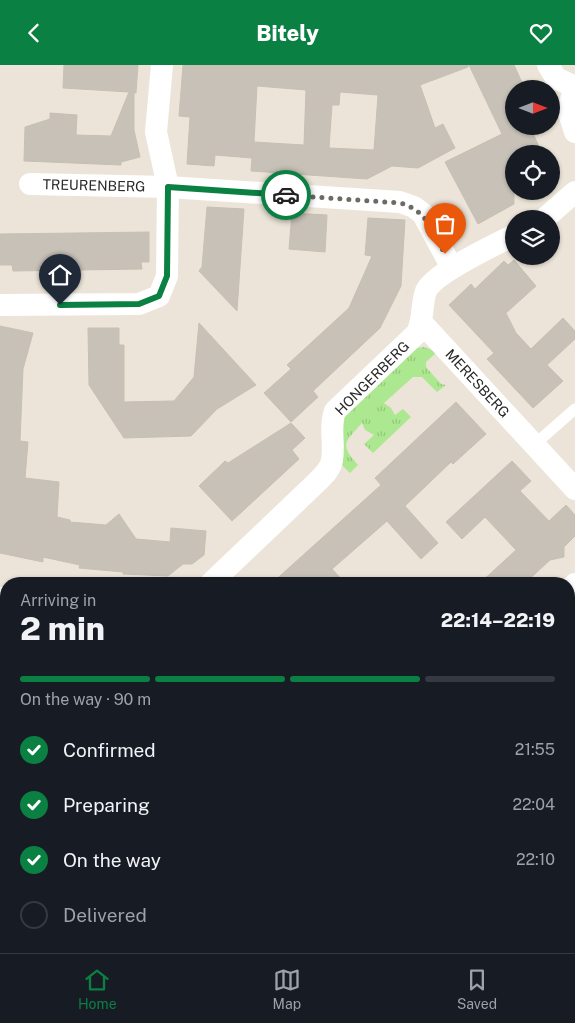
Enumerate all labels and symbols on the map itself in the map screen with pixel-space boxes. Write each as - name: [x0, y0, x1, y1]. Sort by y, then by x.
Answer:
- north arrow: [505, 80, 560, 135]
- courier: [261, 170, 311, 220]
- street label: TREURENBERG: [42, 176, 146, 195]
- pin: [424, 203, 466, 254]
- pin: [39, 254, 81, 305]
- street label: HONGERBERG: [332, 338, 412, 418]
- street label: MERESBERG: [442, 346, 513, 421]

